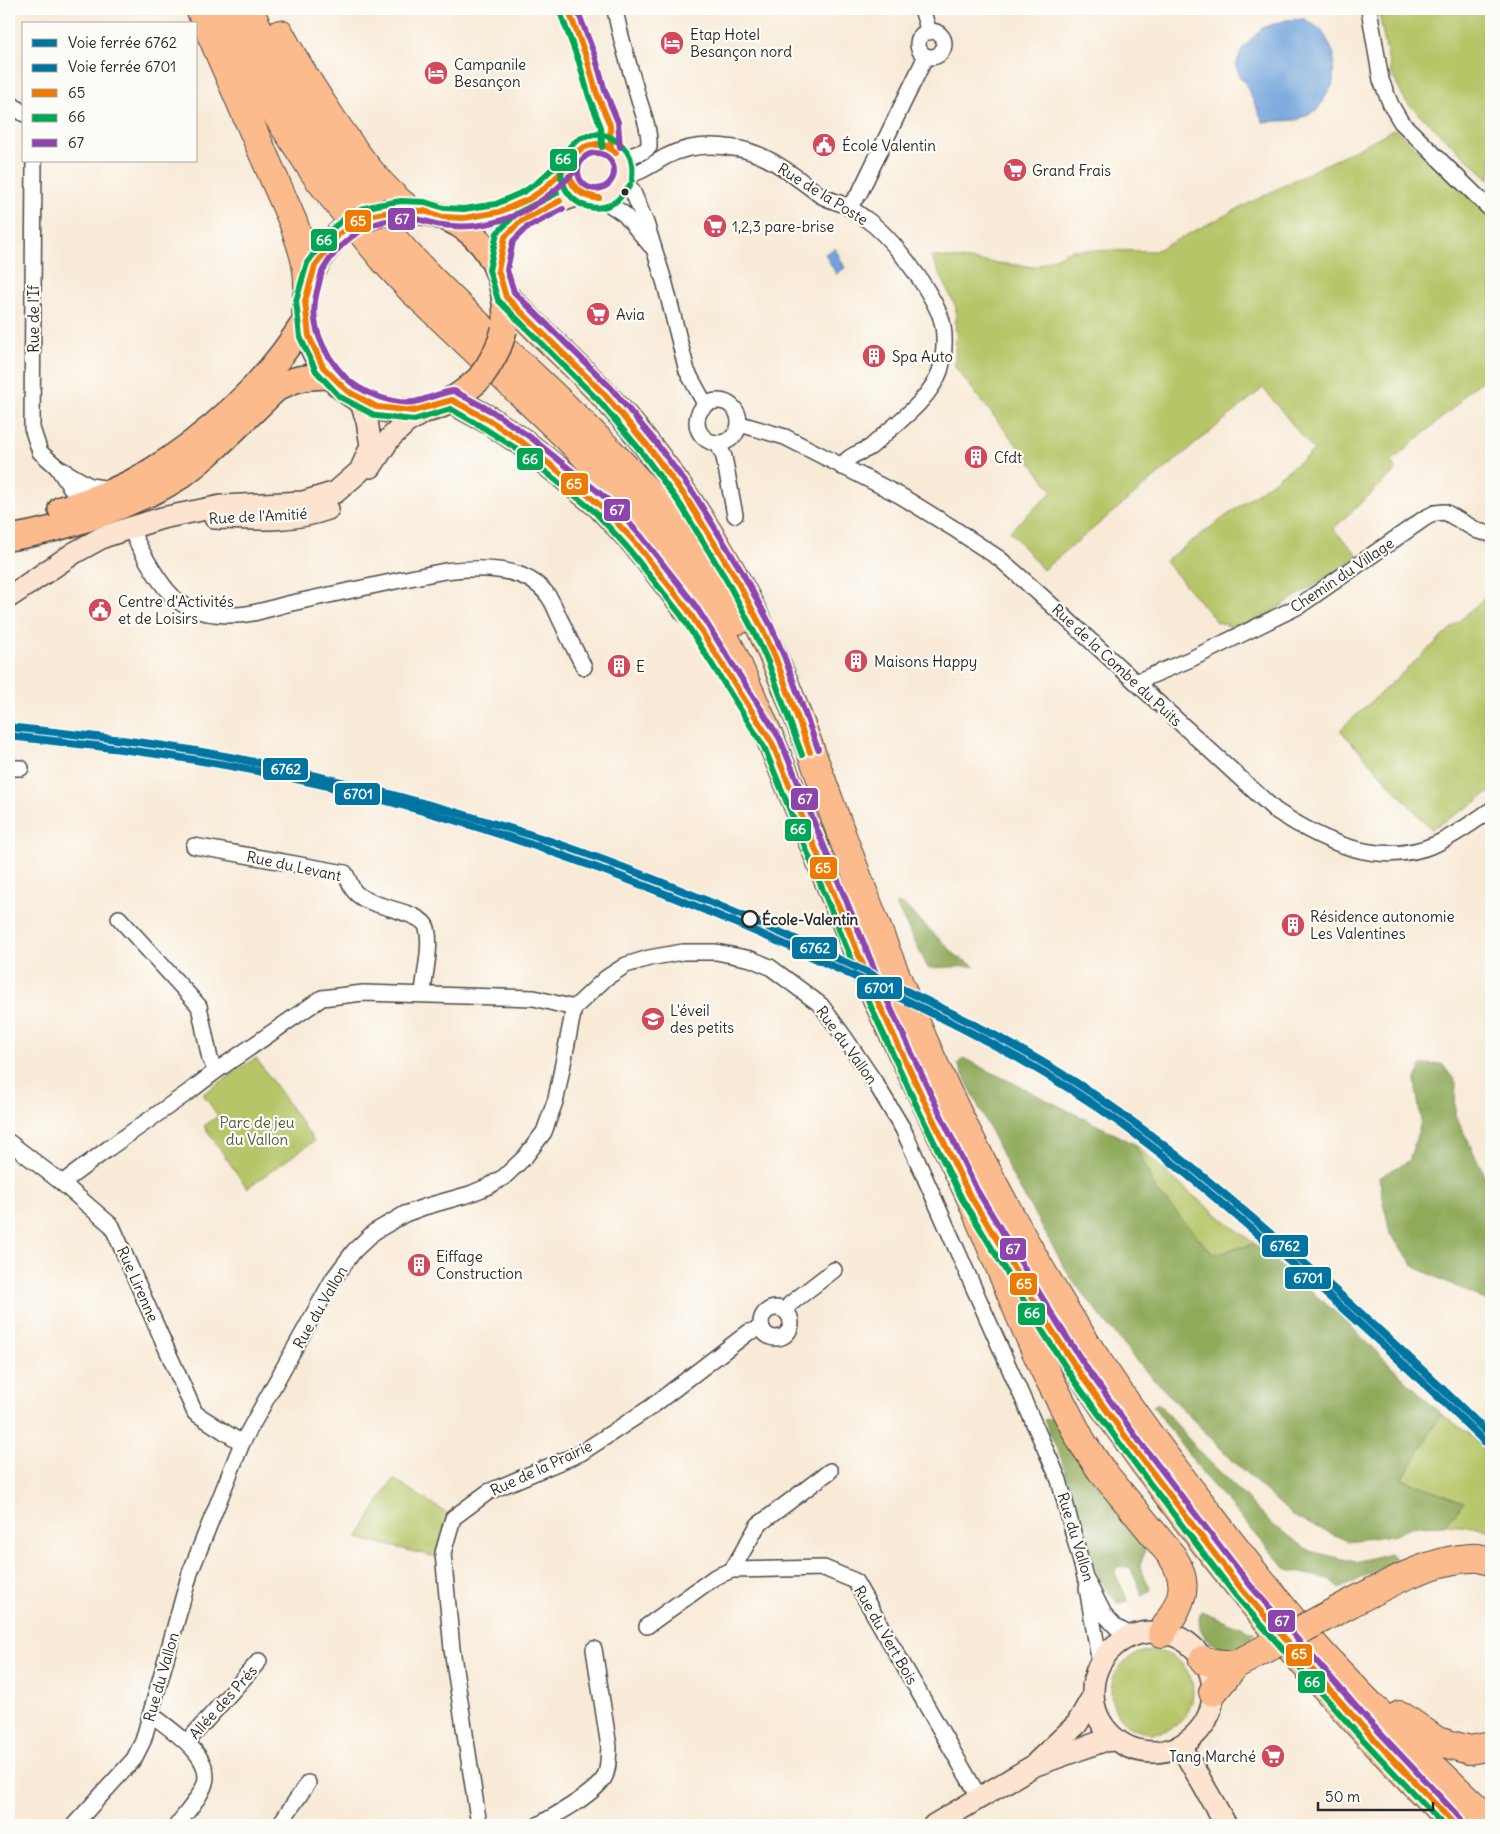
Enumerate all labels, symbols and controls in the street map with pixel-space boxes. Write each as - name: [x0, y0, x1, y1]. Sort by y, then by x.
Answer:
- legend: [22, 22, 198, 162]
- place label: Etap Hotel Besançon nord: [690, 25, 792, 61]
- hotel icon: Etap Hotel Besançon nord: [659, 30, 685, 56]
- text: Voie ferrée 6762: [68, 33, 177, 52]
- place label: Campanile Besançon: [454, 55, 526, 91]
- text: Voie ferrée 6701: [68, 57, 176, 76]
- hotel icon: Campanile Besançon: [423, 60, 449, 86]
- text: 65: [68, 83, 85, 102]
- text: 66: [68, 107, 85, 126]
- public building icon: École Valentin: [811, 132, 837, 158]
- text: 67: [68, 133, 84, 152]
- place label: École Valentin: [842, 136, 936, 155]
- line badge: 66: [549, 148, 578, 172]
- text: 66: [555, 150, 571, 168]
- supermarket icon: Grand Frais: [1002, 157, 1028, 183]
- street label: Rue de la Poste: [774, 159, 872, 229]
- place label: Grand Frais: [1032, 161, 1111, 180]
- unlabelled marker: [620, 187, 630, 197]
- line badge: 67: [387, 207, 416, 231]
- line badge: 65: [344, 209, 372, 233]
- text: 67: [395, 210, 410, 228]
- text: 65: [350, 212, 366, 230]
- supermarket icon: 1,2,3 pare-brise: [702, 213, 728, 239]
- place label: 1,2,3 pare-brise: [732, 217, 834, 236]
- line badge: 66: [310, 228, 338, 252]
- text: 66: [316, 231, 332, 249]
- street label: Rue de l'If: [24, 284, 43, 353]
- supermarket icon: Avia: [585, 301, 611, 327]
- place label: Avia: [616, 305, 645, 324]
- building icon: Spa Auto: [861, 343, 887, 369]
- place label: Spa Auto: [892, 347, 953, 366]
- building icon: Cfdt: [963, 444, 989, 470]
- line badge: 66: [516, 447, 544, 471]
- place label: Cfdt: [994, 448, 1022, 467]
- text: 66: [522, 450, 538, 468]
- line badge: 65: [560, 472, 589, 496]
- text: 65: [566, 475, 582, 493]
- line badge: 67: [603, 498, 631, 522]
- text: 67: [610, 501, 625, 519]
- street label: Rue de l'Amitié: [208, 504, 308, 528]
- street label: Chemin du Village: [1287, 533, 1397, 617]
- place label: Centre d'Activités et de Loisirs: [118, 592, 234, 628]
- public building icon: Centre d'Activités et de Loisirs: [87, 597, 113, 623]
- street label: Rue de la Combe du Puits: [1048, 600, 1186, 730]
- building icon: Maisons Happy: [843, 648, 869, 674]
- place label: Maisons Happy: [874, 652, 977, 671]
- building icon: E: [606, 653, 632, 679]
- place label: E: [636, 657, 645, 676]
- line badge: 6762: [262, 757, 309, 781]
- text: 6762: [271, 760, 302, 778]
- line badge: 6701: [334, 782, 381, 806]
- text: 6701: [343, 785, 373, 803]
- line badge: 67: [790, 787, 819, 811]
- text: 67: [798, 790, 813, 808]
- line badge: 66: [784, 818, 812, 842]
- text: 66: [790, 820, 806, 838]
- street label: Rue du Levant: [245, 847, 343, 885]
- line badge: 65: [809, 856, 838, 880]
- text: 65: [815, 859, 831, 877]
- place label: Résidence autonomie Les Valentines: [1310, 907, 1454, 943]
- place label: École-Valentin: [762, 909, 859, 929]
- marker: École-Valentin: [741, 910, 759, 928]
- building icon: Résidence autonomie Les Valentines: [1280, 912, 1306, 938]
- line badge: 6762: [791, 936, 838, 960]
- text: 6762: [800, 939, 831, 957]
- line badge: 6701: [856, 976, 903, 1000]
- text: 6701: [864, 979, 894, 997]
- place label: L'éveil des petits: [670, 1001, 734, 1037]
- street label: Rue du Vallon: [812, 1002, 882, 1088]
- school or university icon: L'éveil des petits: [640, 1006, 666, 1032]
- park label: Parc de jeu du Vallon: [219, 1113, 295, 1149]
- line badge: 6762: [1261, 1234, 1309, 1258]
- line badge: 67: [999, 1237, 1027, 1261]
- text: 6762: [1270, 1237, 1301, 1255]
- text: 67: [1006, 1240, 1021, 1258]
- street label: Rue Lirenne: [113, 1243, 163, 1325]
- place label: Eiffage Construction: [436, 1247, 523, 1283]
- building icon: Eiffage Construction: [406, 1252, 432, 1278]
- street label: Rue du Vallon: [289, 1262, 351, 1352]
- line badge: 6701: [1284, 1266, 1332, 1290]
- text: 6701: [1293, 1269, 1323, 1287]
- line badge: 65: [1009, 1272, 1038, 1296]
- text: 65: [1016, 1275, 1032, 1293]
- line badge: 66: [1017, 1302, 1046, 1326]
- text: 66: [1024, 1304, 1040, 1322]
- street label: Rue de la Prairie: [487, 1436, 595, 1500]
- street label: Rue du Vallon: [1053, 1490, 1099, 1584]
- street label: Rue du Vert Bois: [850, 1582, 922, 1688]
- line badge: 67: [1267, 1609, 1296, 1633]
- text: 67: [1275, 1612, 1290, 1630]
- street label: Rue du Vallon: [139, 1630, 183, 1724]
- line badge: 65: [1285, 1643, 1313, 1667]
- text: 65: [1291, 1645, 1307, 1663]
- street label: Allée des Prés: [185, 1661, 261, 1743]
- line badge: 66: [1297, 1670, 1326, 1694]
- text: 66: [1304, 1673, 1320, 1691]
- supermarket icon: Tang Marché: [1260, 1743, 1286, 1769]
- place label: Tang Marché: [1169, 1747, 1256, 1766]
- scale bar: [1318, 1779, 1432, 1811]
- text: 50 m: [1325, 1787, 1360, 1806]

